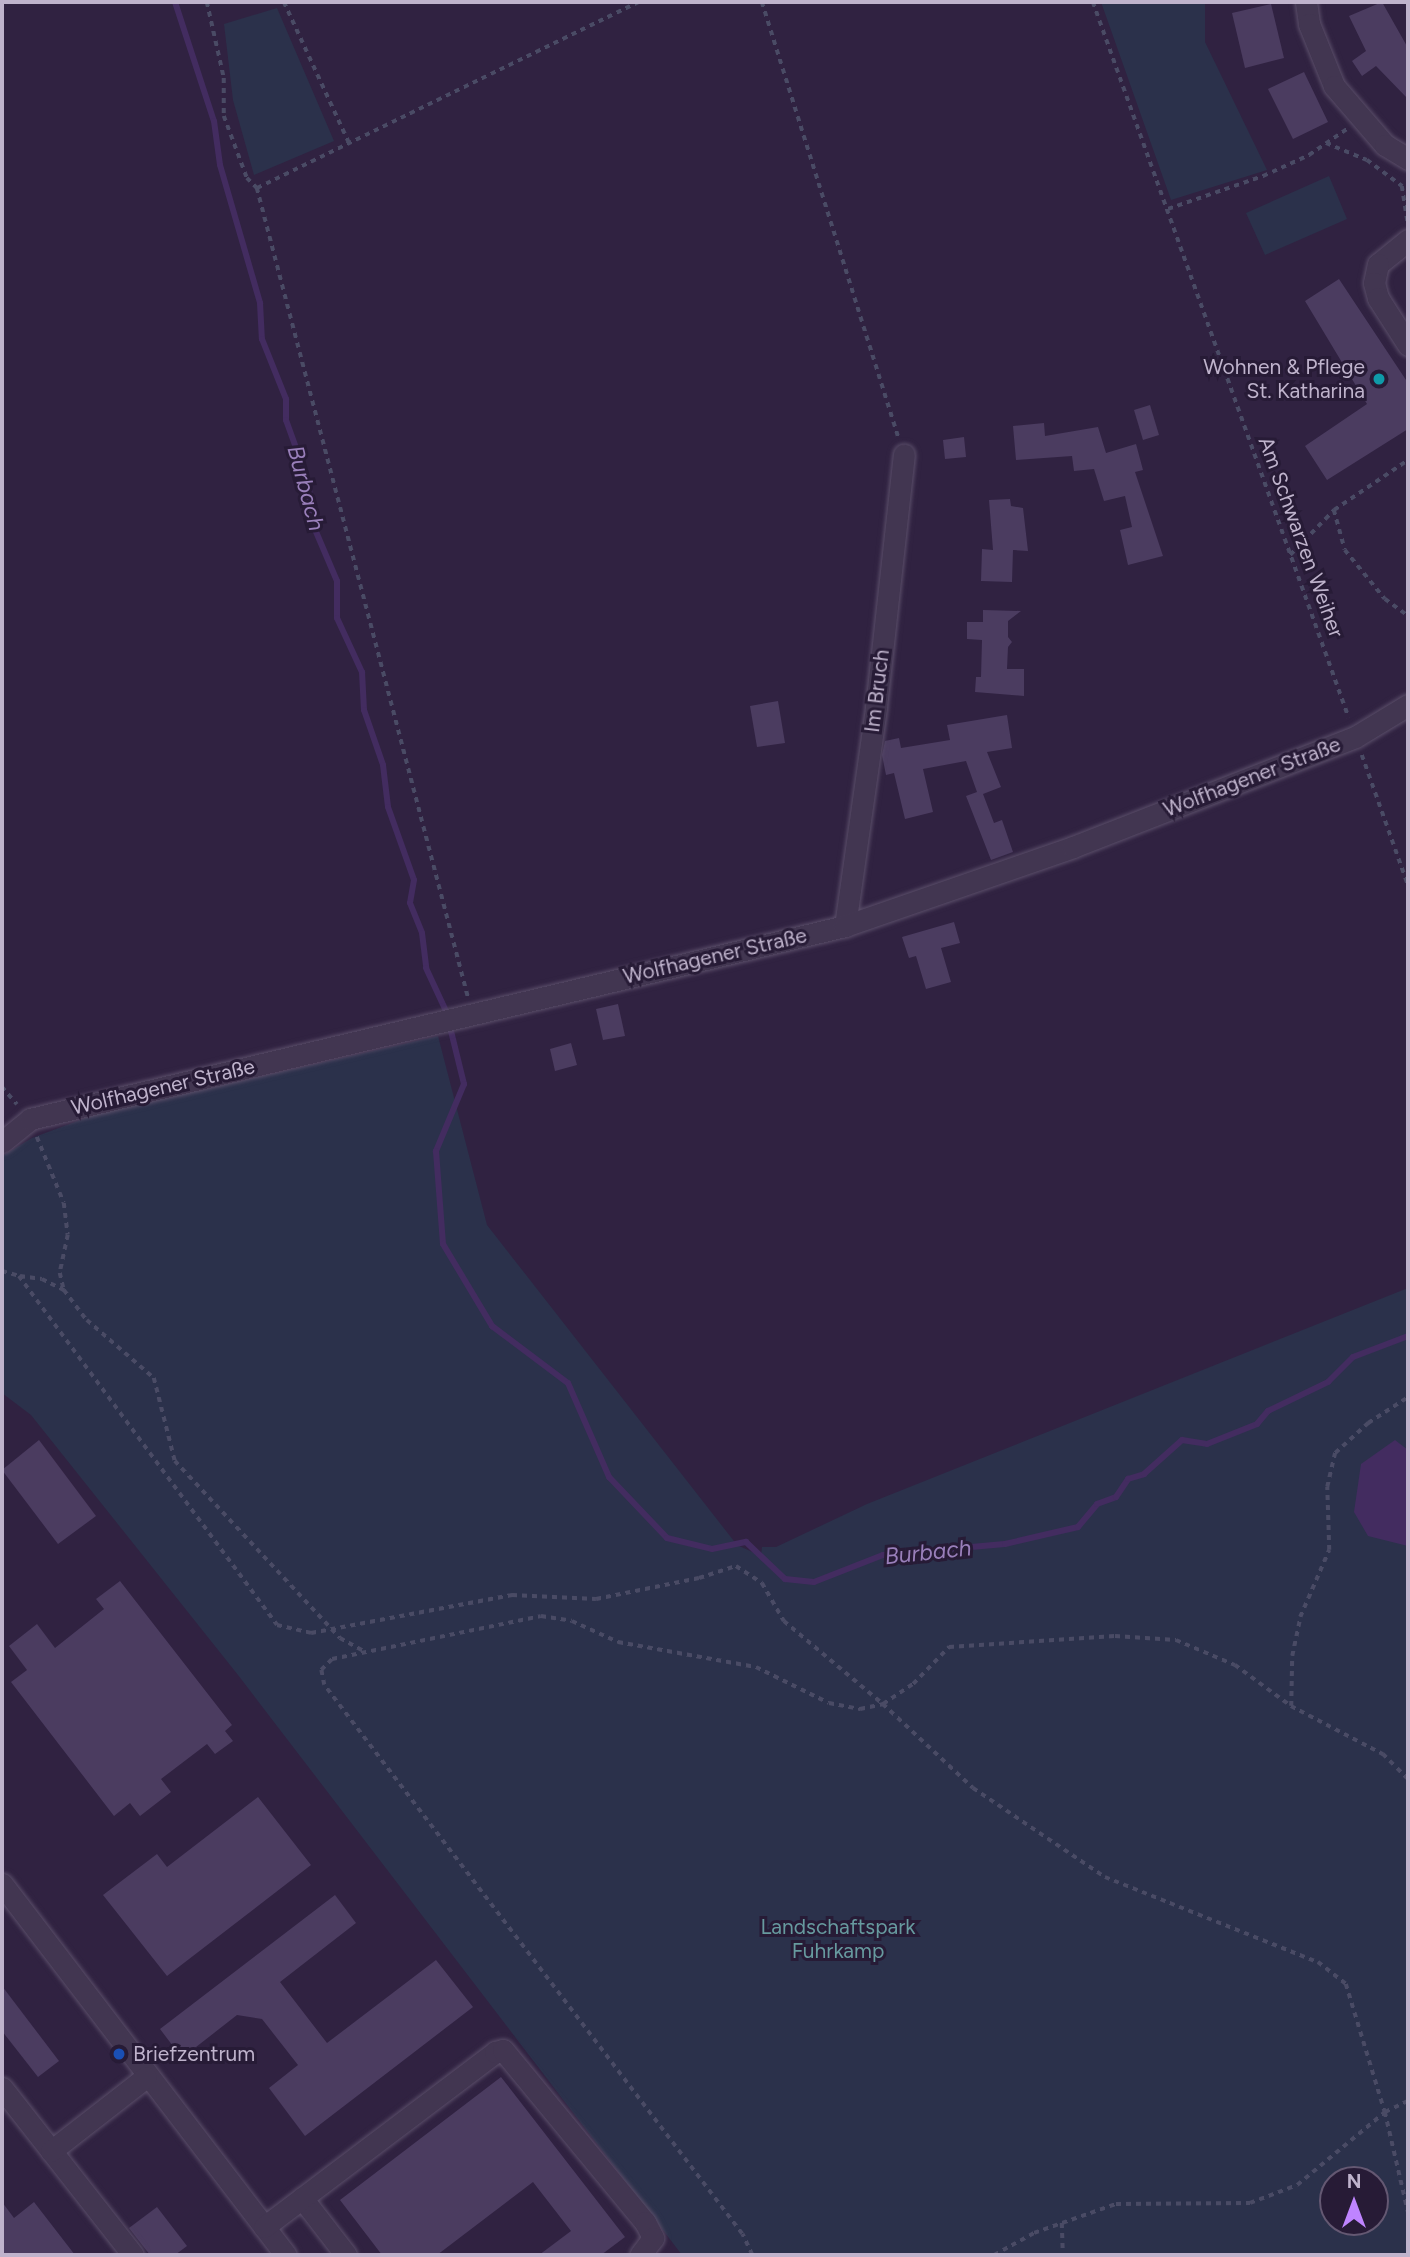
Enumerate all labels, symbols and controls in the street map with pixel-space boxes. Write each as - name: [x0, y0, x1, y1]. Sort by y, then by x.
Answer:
- place label: Wohnen & Pflege St. Katharina: [1203, 354, 1365, 404]
- marker: Wohnen & Pflege St. Katharina: [1371, 371, 1387, 387]
- street label: Am Schwarzen Weiher: [1253, 433, 1349, 641]
- water label: Burbach: [281, 442, 331, 534]
- street label: Im Bruch: [859, 648, 895, 734]
- street label: Wolfhagener Straße: [1160, 732, 1344, 822]
- street label: Wolfhagener Straße: [621, 923, 809, 989]
- street label: Wolfhagener Straße: [69, 1054, 257, 1120]
- water label: Burbach: [883, 1534, 973, 1570]
- park label: Landschaftspark Fuhrkamp: [760, 1914, 916, 1964]
- place label: Briefzentrum: [133, 2041, 255, 2067]
- marker: Briefzentrum: [111, 2046, 127, 2062]
- north arrow: [1319, 2166, 1389, 2236]
- text: N: [1347, 2170, 1361, 2193]

